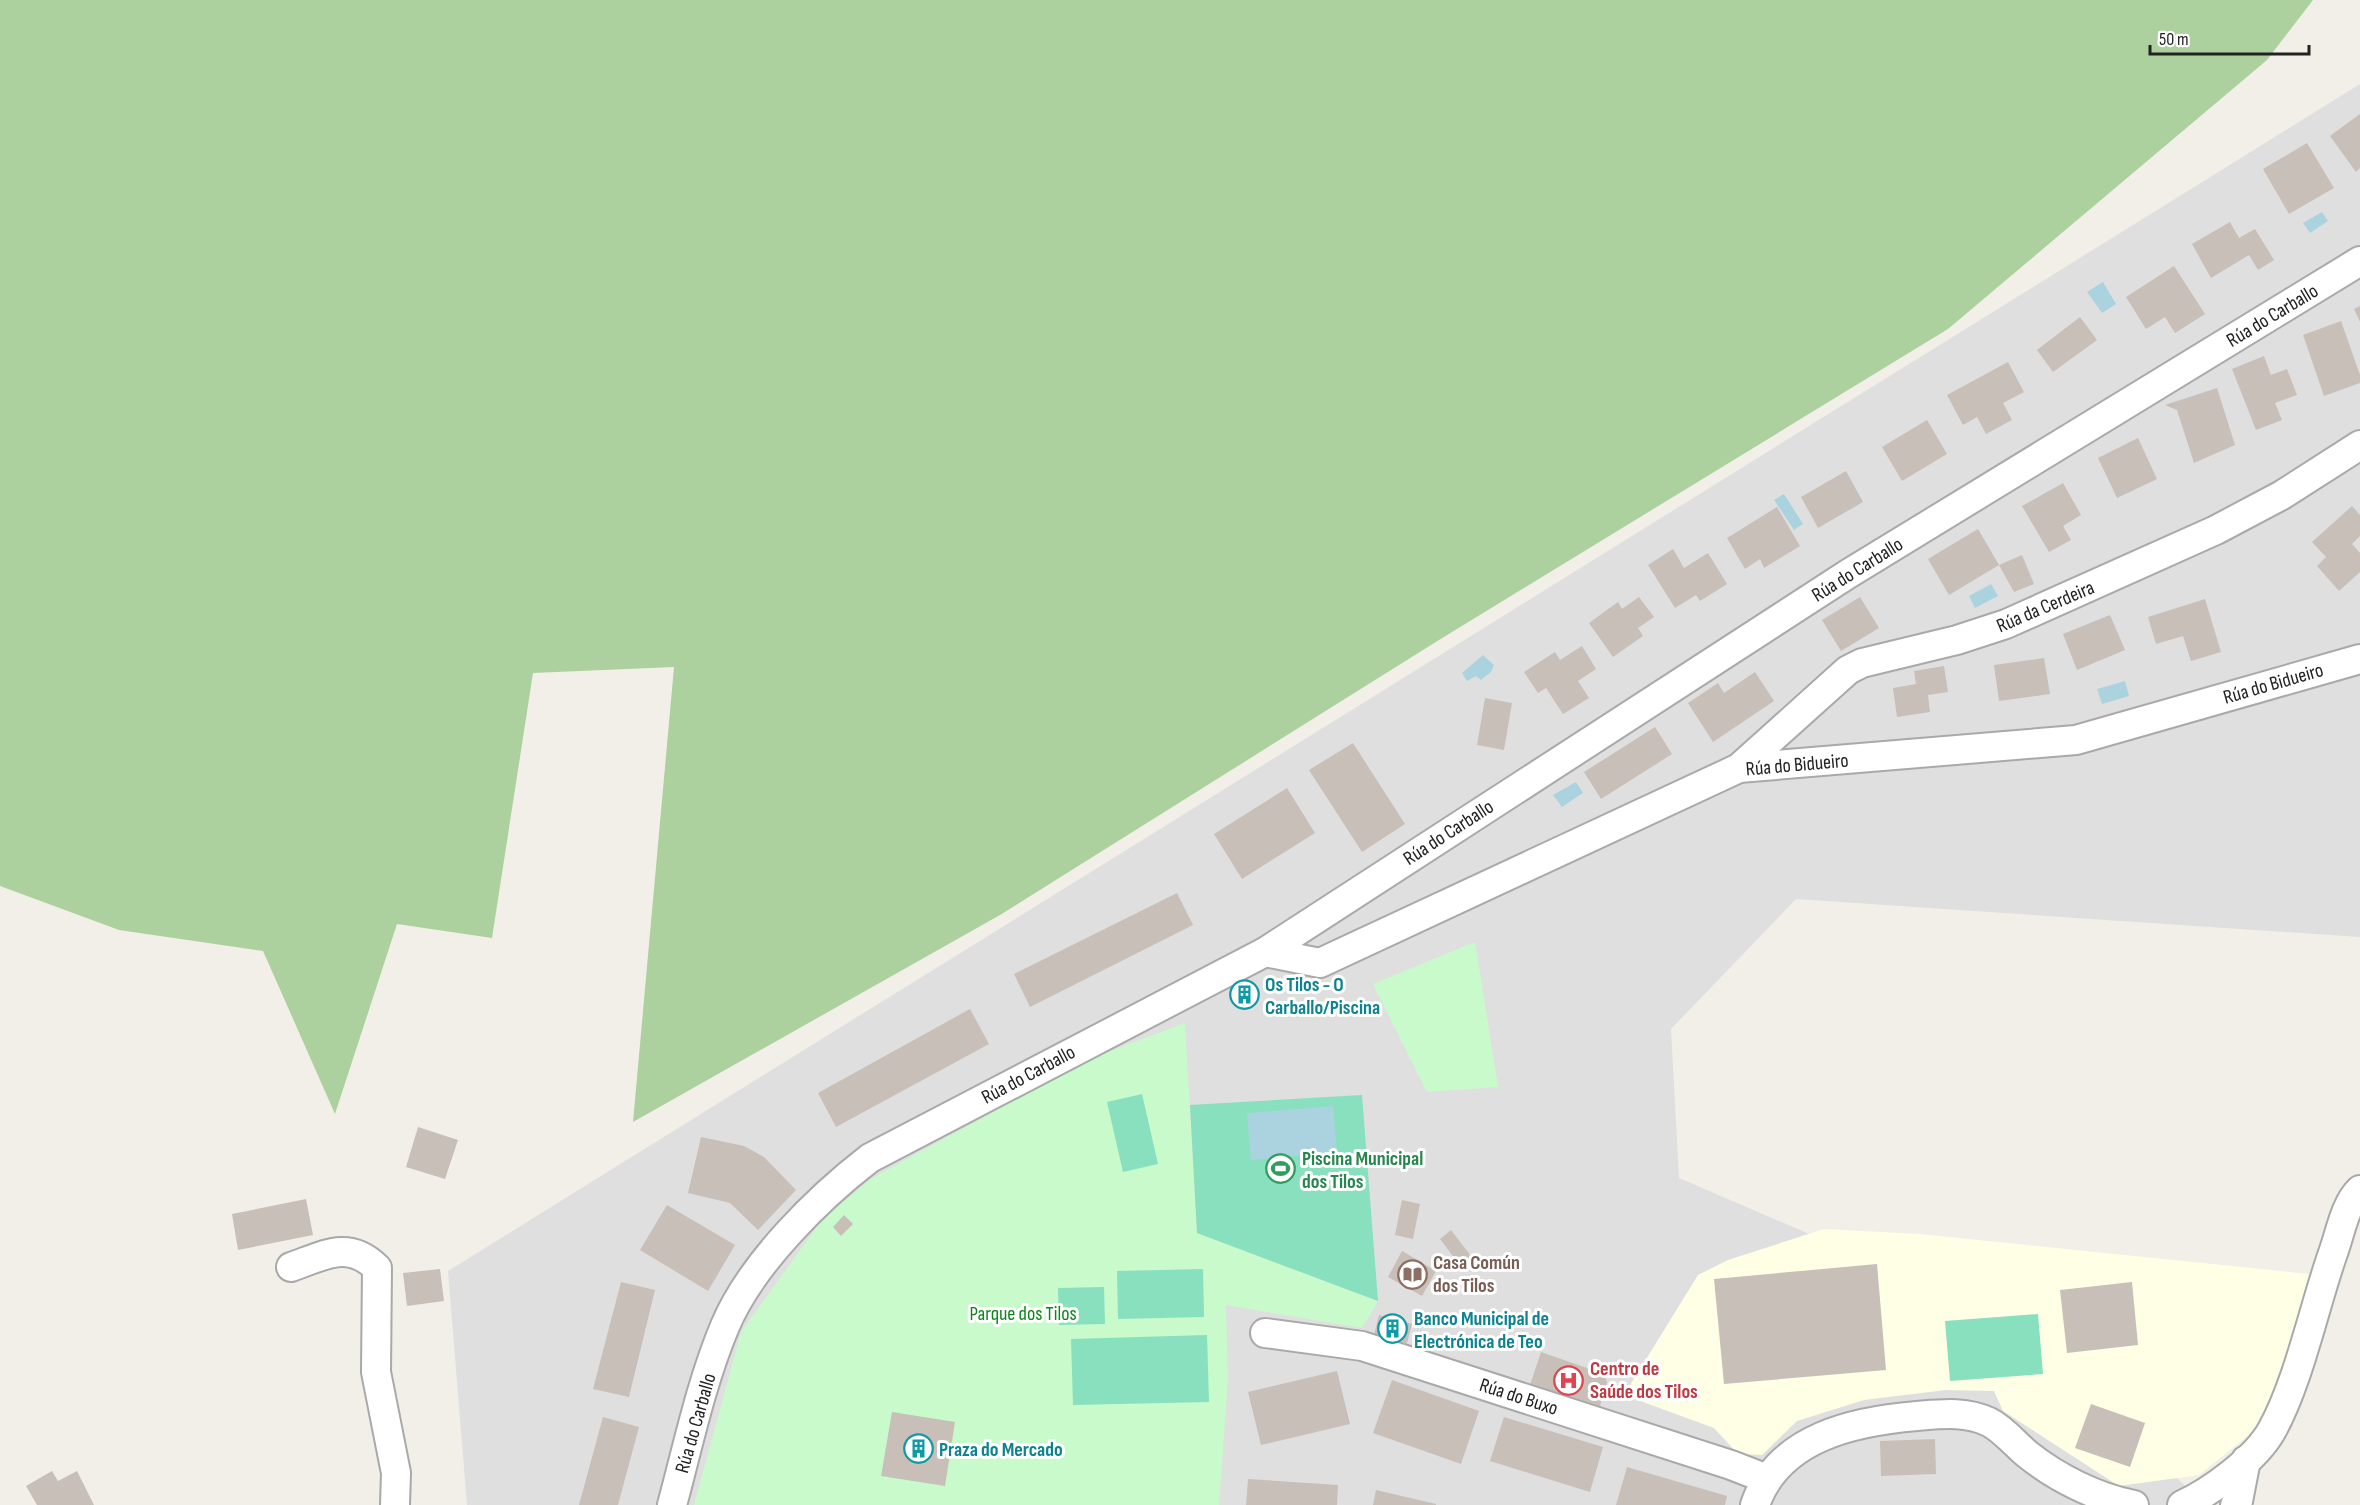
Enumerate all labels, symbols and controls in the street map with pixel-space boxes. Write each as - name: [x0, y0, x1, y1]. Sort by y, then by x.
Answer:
- scale bar: [2150, 18, 2309, 56]
- text: 50 m: [2159, 29, 2189, 50]
- street label: Rúa do Carballo: [2222, 279, 2323, 353]
- street label: Rúa do Carballo: [1808, 532, 1907, 607]
- street label: Rúa da Cerdeira: [1993, 576, 2098, 638]
- street label: Rúa do Bidueiro: [2220, 658, 2326, 710]
- street label: Rúa do Bidueiro: [1745, 749, 1849, 781]
- street label: Rúa do Carballo: [1399, 795, 1498, 871]
- place label: Os Tilos - O Carballo/Piscina: [1265, 973, 1380, 1020]
- building icon: Os Tilos - O Carballo/Piscina: [1228, 979, 1260, 1011]
- street label: Rúa do Carballo: [977, 1040, 1079, 1110]
- place label: Piscina Municipal dos Tilos: [1302, 1147, 1423, 1194]
- sports icon: Piscina Municipal dos Tilos: [1265, 1153, 1297, 1185]
- place label: Casa Común dos Tilos: [1433, 1251, 1520, 1298]
- library icon: Casa Común dos Tilos: [1396, 1258, 1428, 1290]
- park label: Parque dos Tilos: [969, 1302, 1077, 1326]
- place label: Banco Municipal de Electrónica de Teo: [1414, 1307, 1549, 1354]
- building icon: Banco Municipal de Electrónica de Teo: [1377, 1313, 1409, 1345]
- place label: Centro de Saúde dos Tilos: [1590, 1357, 1698, 1404]
- hospital icon: Centro de Saúde dos Tilos: [1553, 1364, 1585, 1396]
- street label: Rúa do Carballo: [670, 1371, 722, 1476]
- street label: Rúa do Buxo: [1476, 1373, 1561, 1421]
- building icon: Praza do Mercado: [902, 1433, 934, 1465]
- place label: Praza do Mercado: [939, 1438, 1063, 1462]

